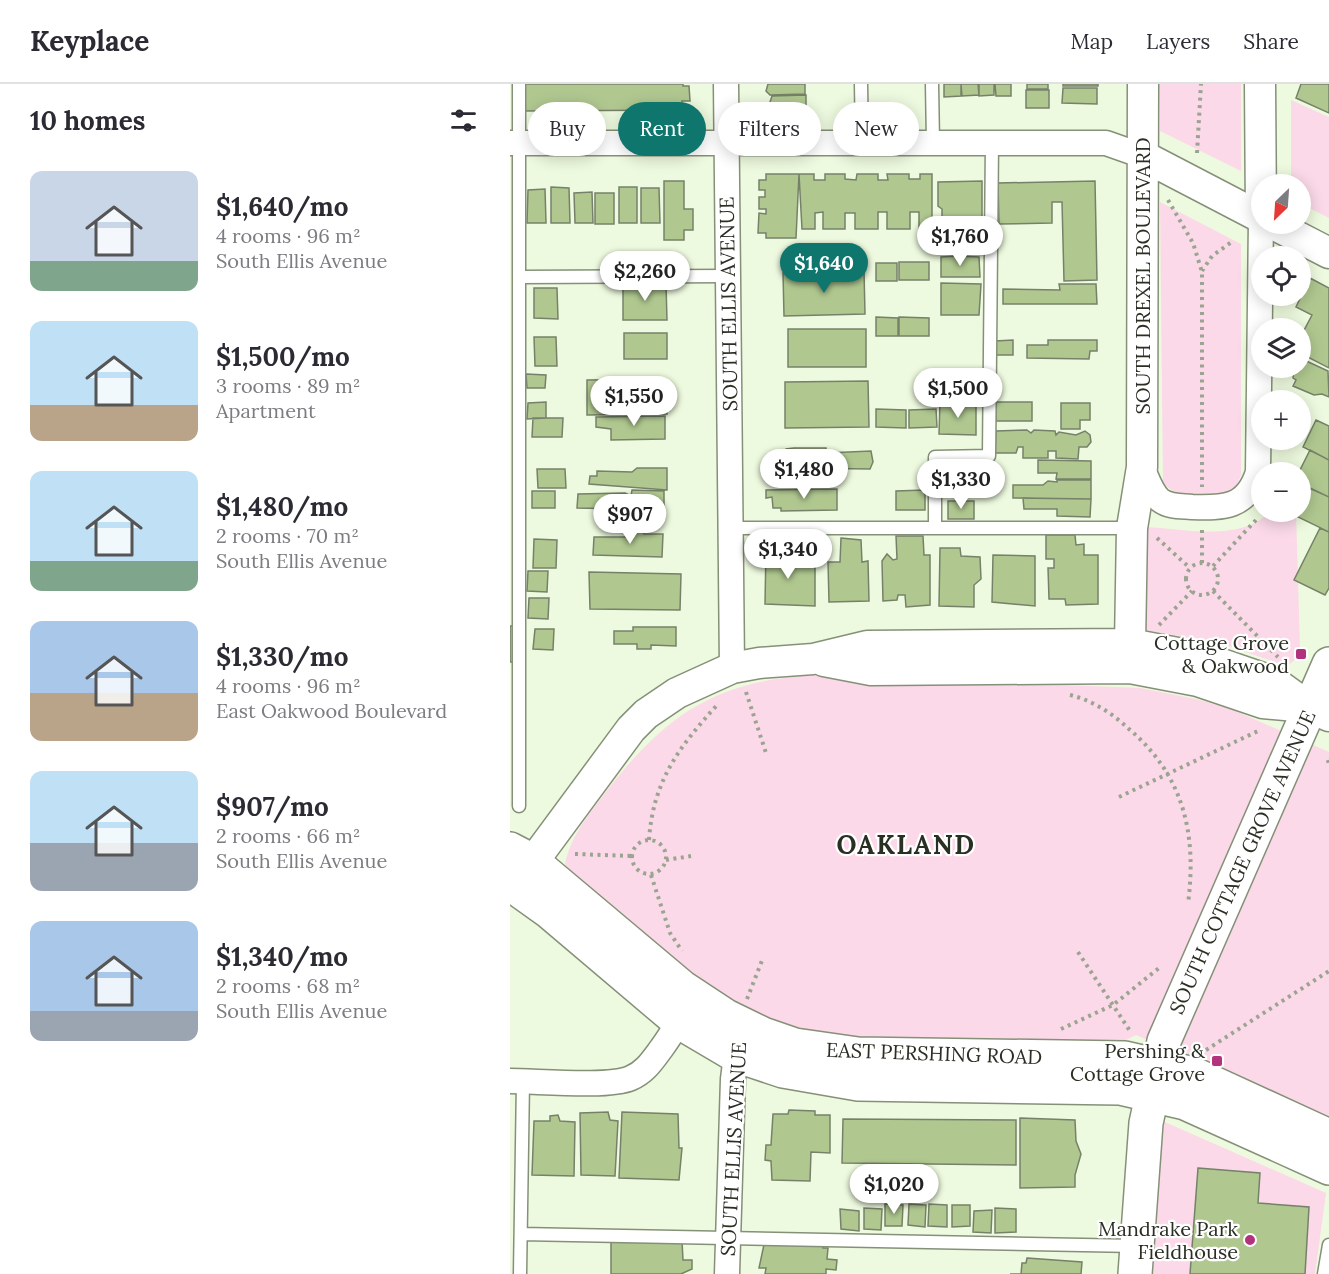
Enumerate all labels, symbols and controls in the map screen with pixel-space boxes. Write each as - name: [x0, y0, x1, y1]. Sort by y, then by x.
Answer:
- text: Keyplace: [30, 23, 149, 59]
- text: Map: [1070, 28, 1113, 55]
- text: Layers: [1146, 28, 1210, 55]
- text: Share: [1243, 28, 1299, 55]
- chip: Buy: [528, 102, 606, 156]
- chip: Rent: [618, 102, 706, 156]
- chip: Filters: [718, 102, 821, 156]
- chip: New: [833, 102, 919, 156]
- text: 10 homes: [30, 104, 145, 137]
- icon: filters: [447, 104, 480, 137]
- street label: SOUTH DREXEL BOULEVARD: [1130, 137, 1155, 415]
- north arrow: [1251, 174, 1311, 234]
- map controls: [1251, 174, 1311, 522]
- text: $1,640/mo: [216, 190, 348, 223]
- icon: home: [78, 195, 150, 267]
- street label: SOUTH ELLIS AVENUE: [714, 196, 742, 412]
- pin: $1,760: [911, 216, 1009, 267]
- text: 4 rooms · 96 m²: [216, 223, 361, 248]
- text: $1,760: [931, 223, 989, 248]
- pin: $1,640: [775, 243, 873, 294]
- button: locate: [1251, 246, 1311, 306]
- text: South Ellis Avenue: [216, 248, 387, 273]
- text: $1,640: [794, 250, 854, 275]
- pin: $2,260: [596, 251, 694, 302]
- text: $2,260: [614, 258, 676, 283]
- button: layers: [1251, 318, 1311, 378]
- text: $1,500/mo: [216, 340, 350, 373]
- icon: home: [78, 345, 150, 417]
- pin: $1,500: [909, 368, 1007, 419]
- text: 3 rooms · 89 m²: [216, 373, 360, 398]
- text: $1,500: [927, 375, 989, 400]
- pin: $1,550: [585, 376, 683, 427]
- text: $1,550: [604, 383, 664, 408]
- button: +: [1251, 390, 1311, 450]
- text: Apartment: [216, 398, 316, 423]
- pin: $1,480: [755, 449, 853, 500]
- text: $1,480: [774, 456, 834, 481]
- pin: $1,330: [912, 459, 1010, 510]
- button: −: [1251, 462, 1311, 522]
- text: $1,330: [931, 466, 991, 491]
- text: $1,480/mo: [216, 490, 348, 523]
- pin: $907: [594, 494, 666, 545]
- icon: home: [78, 495, 150, 567]
- text: $907: [607, 501, 653, 526]
- text: 2 rooms · 70 m²: [216, 523, 359, 548]
- pin: $1,340: [739, 529, 837, 580]
- text: $1,340: [758, 536, 818, 561]
- text: South Ellis Avenue: [216, 548, 387, 573]
- place label: Cottage Grove & Oakwood: [1154, 630, 1289, 678]
- text: $1,330/mo: [216, 640, 348, 673]
- icon: home: [78, 645, 150, 717]
- marker: Cottage Grove & Oakwood: [1294, 647, 1308, 661]
- text: 4 rooms · 96 m²: [216, 673, 361, 698]
- text: East Oakwood Boulevard: [216, 698, 447, 723]
- street label: SOUTH COTTAGE GROVE AVENUE: [1163, 706, 1321, 1018]
- text: $907/mo: [216, 790, 329, 823]
- icon: home: [78, 795, 150, 867]
- text: 2 rooms · 66 m²: [216, 823, 361, 848]
- district label: OAKLAND: [837, 828, 976, 861]
- text: South Ellis Avenue: [216, 848, 387, 873]
- text: $1,340/mo: [216, 940, 348, 973]
- icon: home: [78, 945, 150, 1017]
- text: 2 rooms · 68 m²: [216, 973, 360, 998]
- text: South Ellis Avenue: [216, 998, 387, 1023]
- street label: EAST PERSHING ROAD: [826, 1037, 1042, 1069]
- place label: Pershing & Cottage Grove: [1070, 1038, 1206, 1086]
- street label: SOUTH ELLIS AVENUE: [715, 1041, 751, 1257]
- marker: Pershing & Cottage Grove: [1210, 1054, 1224, 1068]
- pin: $1,020: [845, 1164, 943, 1215]
- text: $1,020: [864, 1171, 924, 1196]
- place label: Mandrake Park Fieldhouse: [1098, 1216, 1238, 1264]
- marker: Mandrake Park Fieldhouse: [1243, 1233, 1257, 1247]

